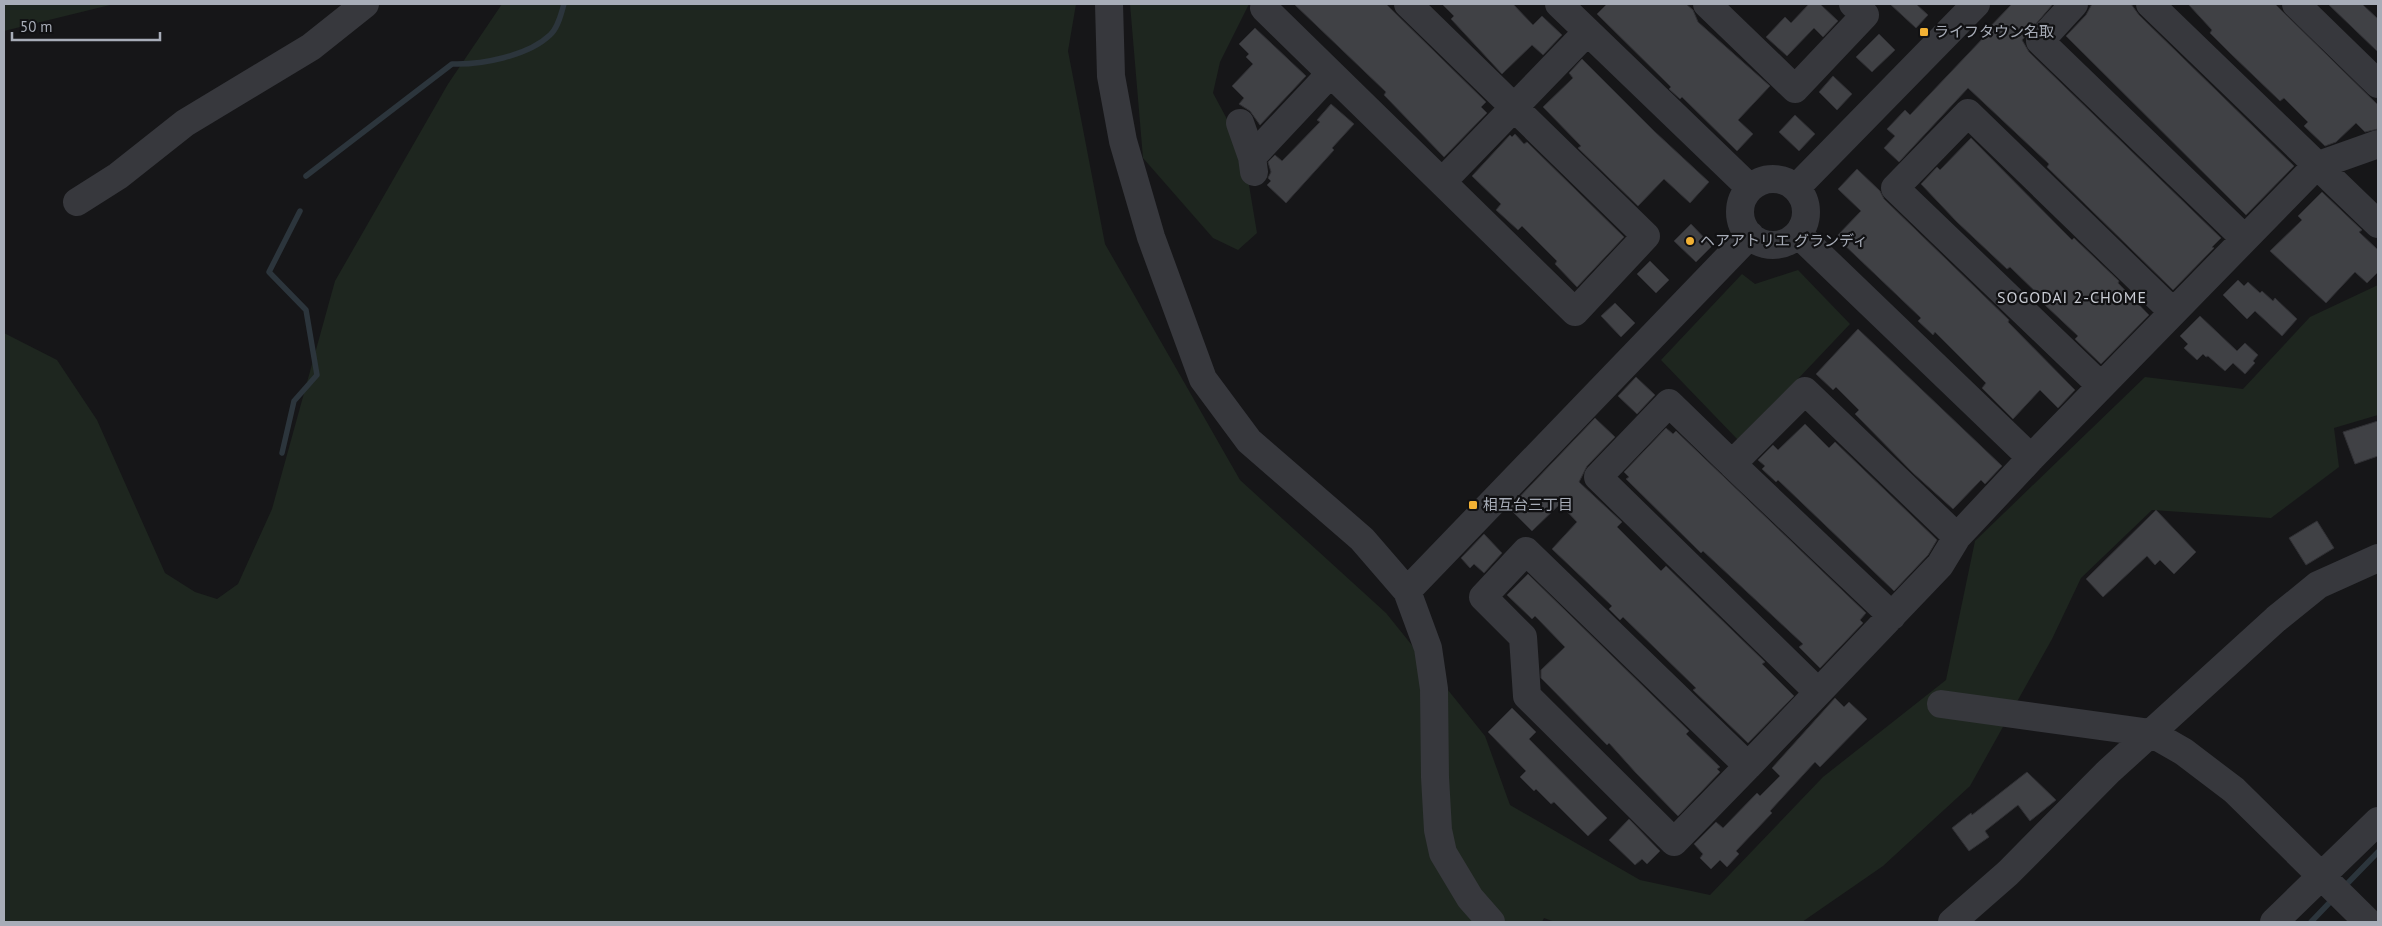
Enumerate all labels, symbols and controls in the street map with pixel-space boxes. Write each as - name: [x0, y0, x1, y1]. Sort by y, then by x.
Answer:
- scale bar: [12, 10, 160, 42]
- text: 50 m: [20, 17, 53, 36]
- place label: ライフタウン名取: [1934, 22, 2054, 41]
- marker: ライフタウン名取: [1918, 26, 1930, 38]
- place label: ヘアアトリエ グランディ: [1700, 231, 1868, 250]
- marker: ヘアアトリエ グランディ: [1684, 235, 1696, 247]
- district label: SOGODAI 2-CHOME: [1997, 287, 2147, 307]
- place label: 相互台三丁目: [1483, 495, 1573, 514]
- marker: 相互台三丁目: [1467, 499, 1479, 511]

